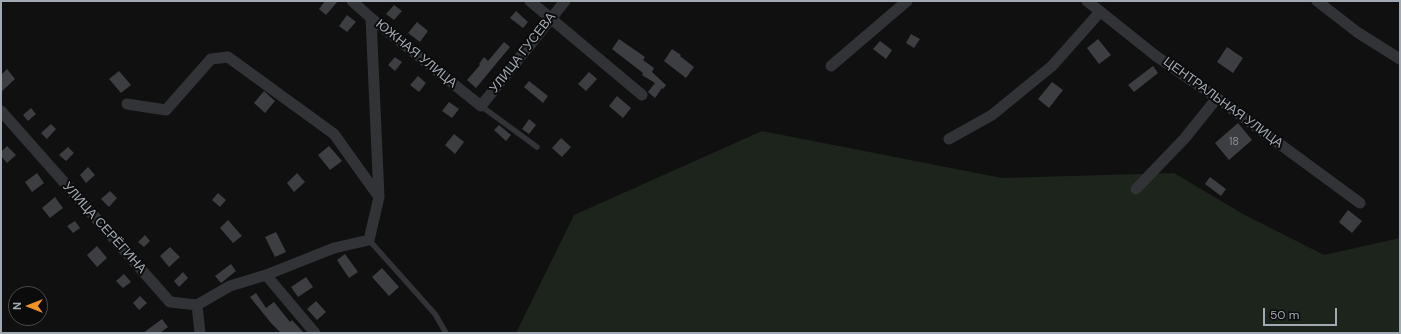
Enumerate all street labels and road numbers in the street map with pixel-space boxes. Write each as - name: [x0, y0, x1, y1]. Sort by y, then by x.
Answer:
- street label: УЛИЦА ГУСЕВА: [487, 10, 559, 96]
- street label: ЮЖНАЯ УЛИЦА: [372, 17, 460, 91]
- street label: ЦЕНТРАЛЬНАЯ УЛИЦА: [1160, 54, 1286, 152]
- street label: УЛИЦА СЕРЁГИНА: [59, 179, 149, 277]

